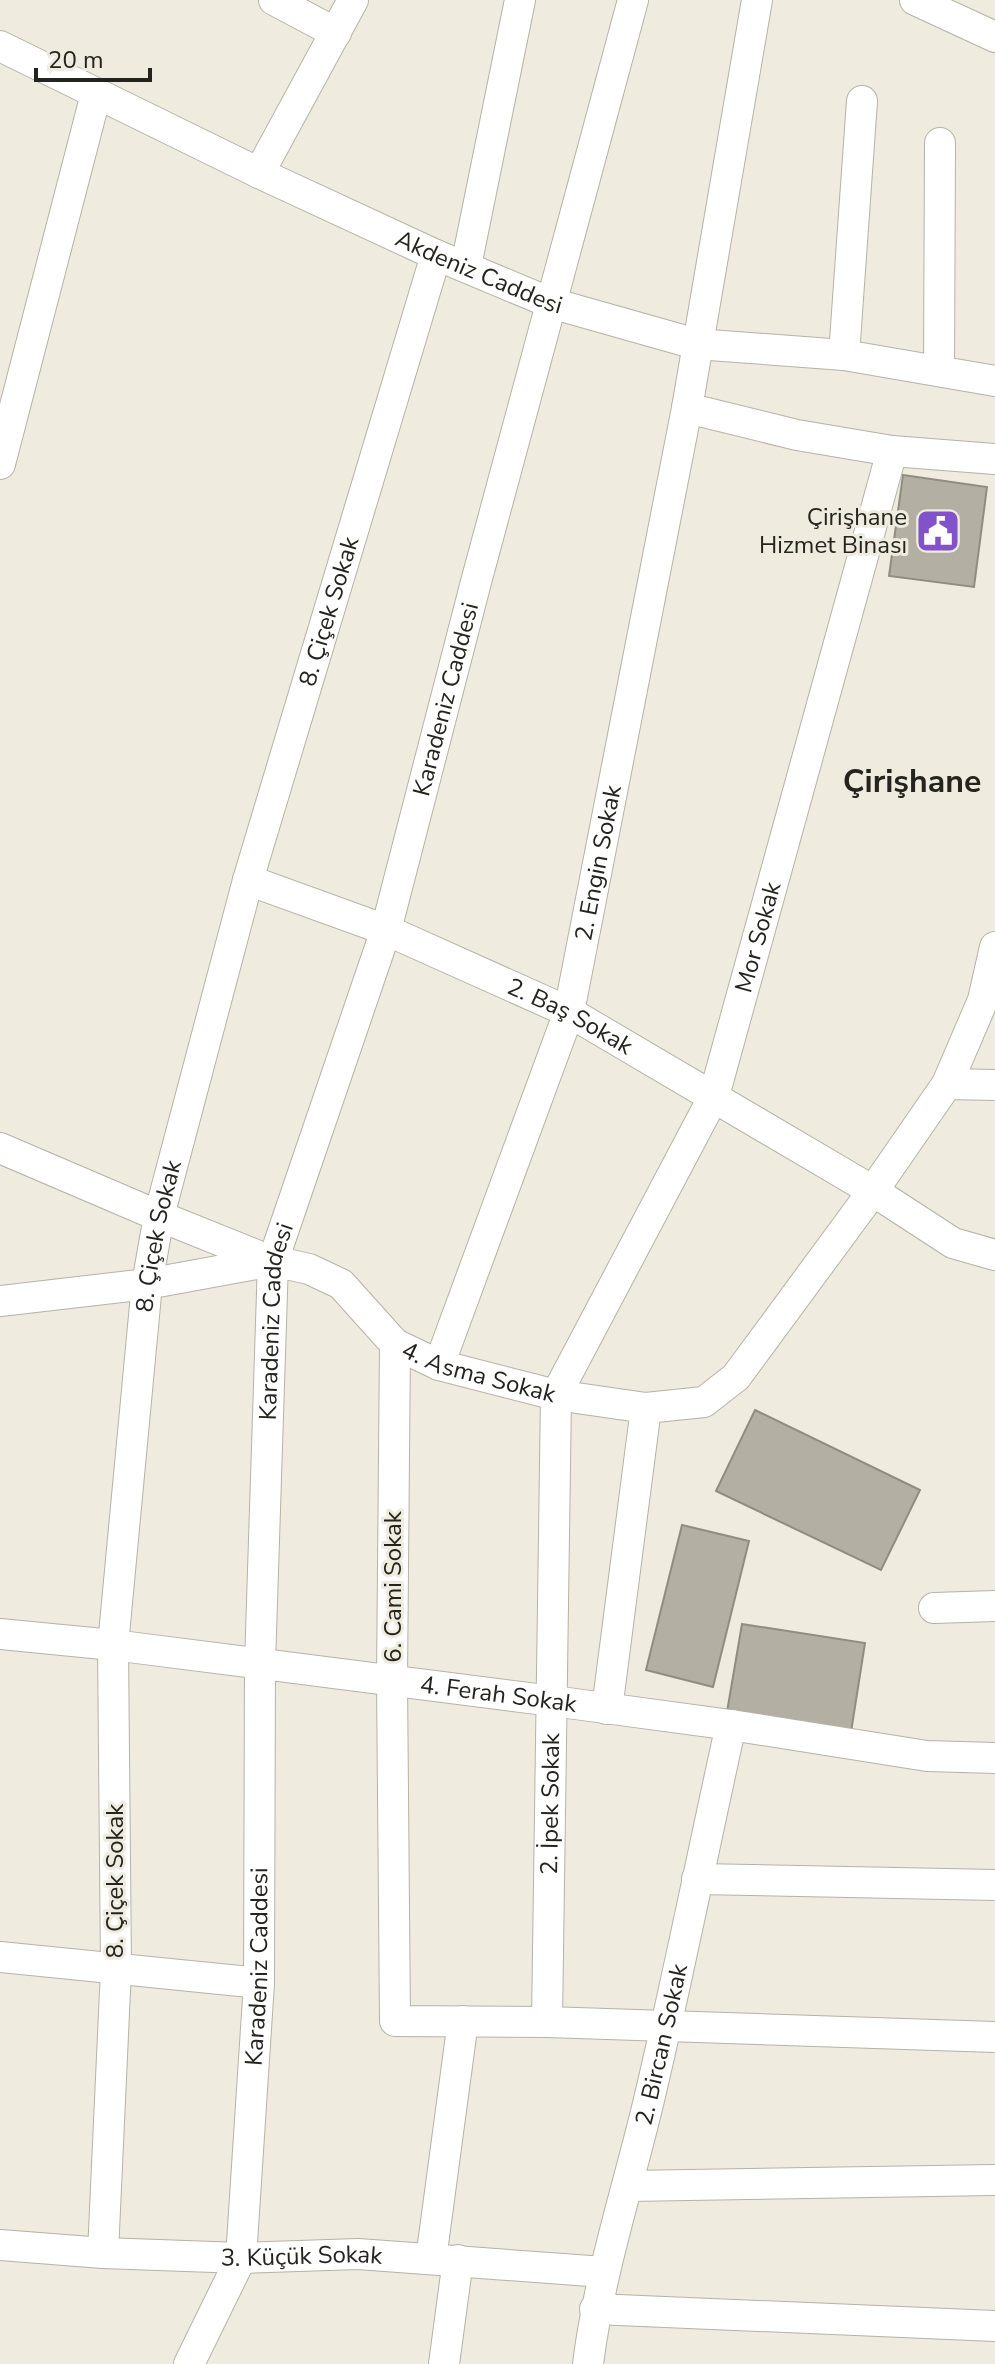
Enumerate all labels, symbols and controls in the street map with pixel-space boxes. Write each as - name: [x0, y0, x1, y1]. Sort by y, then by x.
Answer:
- scale bar: [36, 32, 150, 82]
- text: 20 m: [48, 44, 104, 76]
- street label: Akdeniz Caddesi: [390, 222, 566, 321]
- place label: Çirişhane Hizmet Binası: [759, 501, 907, 561]
- public building icon: Çirişhane Hizmet Binası: [914, 507, 962, 555]
- street label: 8. Çiçek Sokak: [291, 532, 367, 690]
- street label: Karadeniz Caddesi: [405, 599, 486, 799]
- district label: Çirişhane: [843, 760, 981, 803]
- street label: 2. Engin Sokak: [567, 781, 629, 944]
- street label: Mor Sokak: [727, 877, 789, 996]
- street label: 2. Baş Sokak: [502, 970, 640, 1063]
- street label: 8. Çiçek Sokak: [128, 1156, 189, 1313]
- street label: Karadeniz Caddesi: [252, 1218, 301, 1421]
- street label: 4. Asma Sokak: [397, 1334, 560, 1411]
- street label: 6. Cami Sokak: [377, 1510, 409, 1663]
- street label: 4. Ferah Sokak: [418, 1668, 579, 1720]
- street label: 2. İpek Sokak: [533, 1732, 567, 1875]
- street label: 8. Çiçek Sokak: [99, 1803, 131, 1958]
- street label: Karadeniz Caddesi: [238, 1867, 275, 2067]
- street label: 2. Bircan Sokak: [627, 1960, 695, 2129]
- street label: 3. Küçük Sokak: [220, 2238, 385, 2274]

